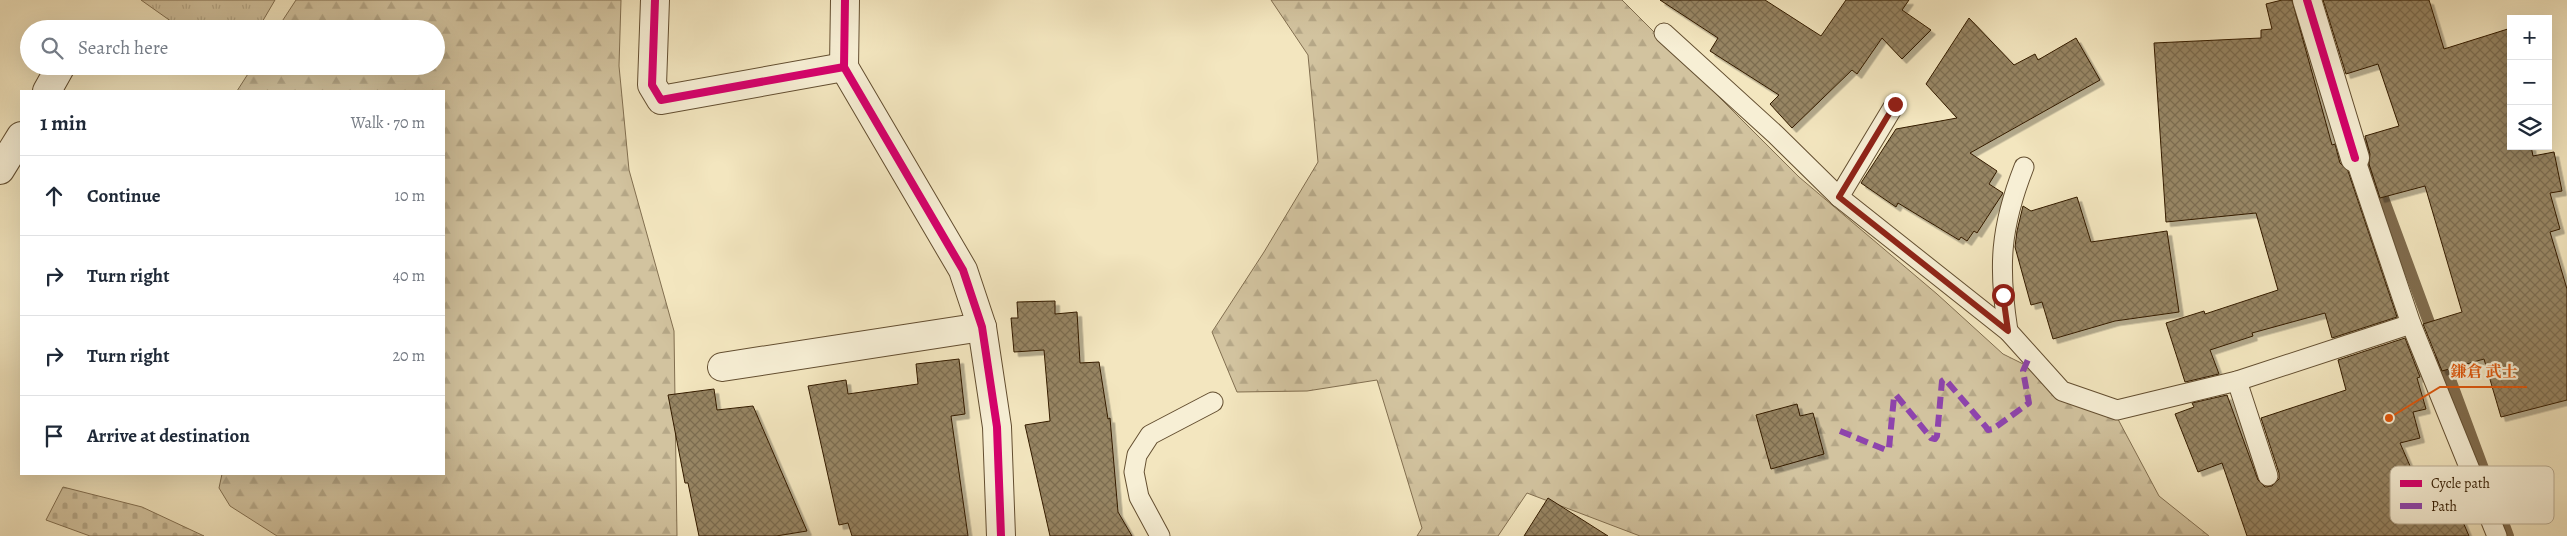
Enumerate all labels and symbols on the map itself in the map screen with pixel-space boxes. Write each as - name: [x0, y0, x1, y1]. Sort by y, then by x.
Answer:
- route end: [1884, 93, 1907, 116]
- route start: [1992, 284, 2015, 307]
- callout: 鎌倉 武士: [2440, 356, 2527, 387]
- text: 鎌倉 武士: [2451, 361, 2517, 383]
- legend: [2390, 466, 2554, 524]
- text: Cycle path: [2431, 474, 2491, 493]
- text: Path: [2431, 497, 2458, 516]

